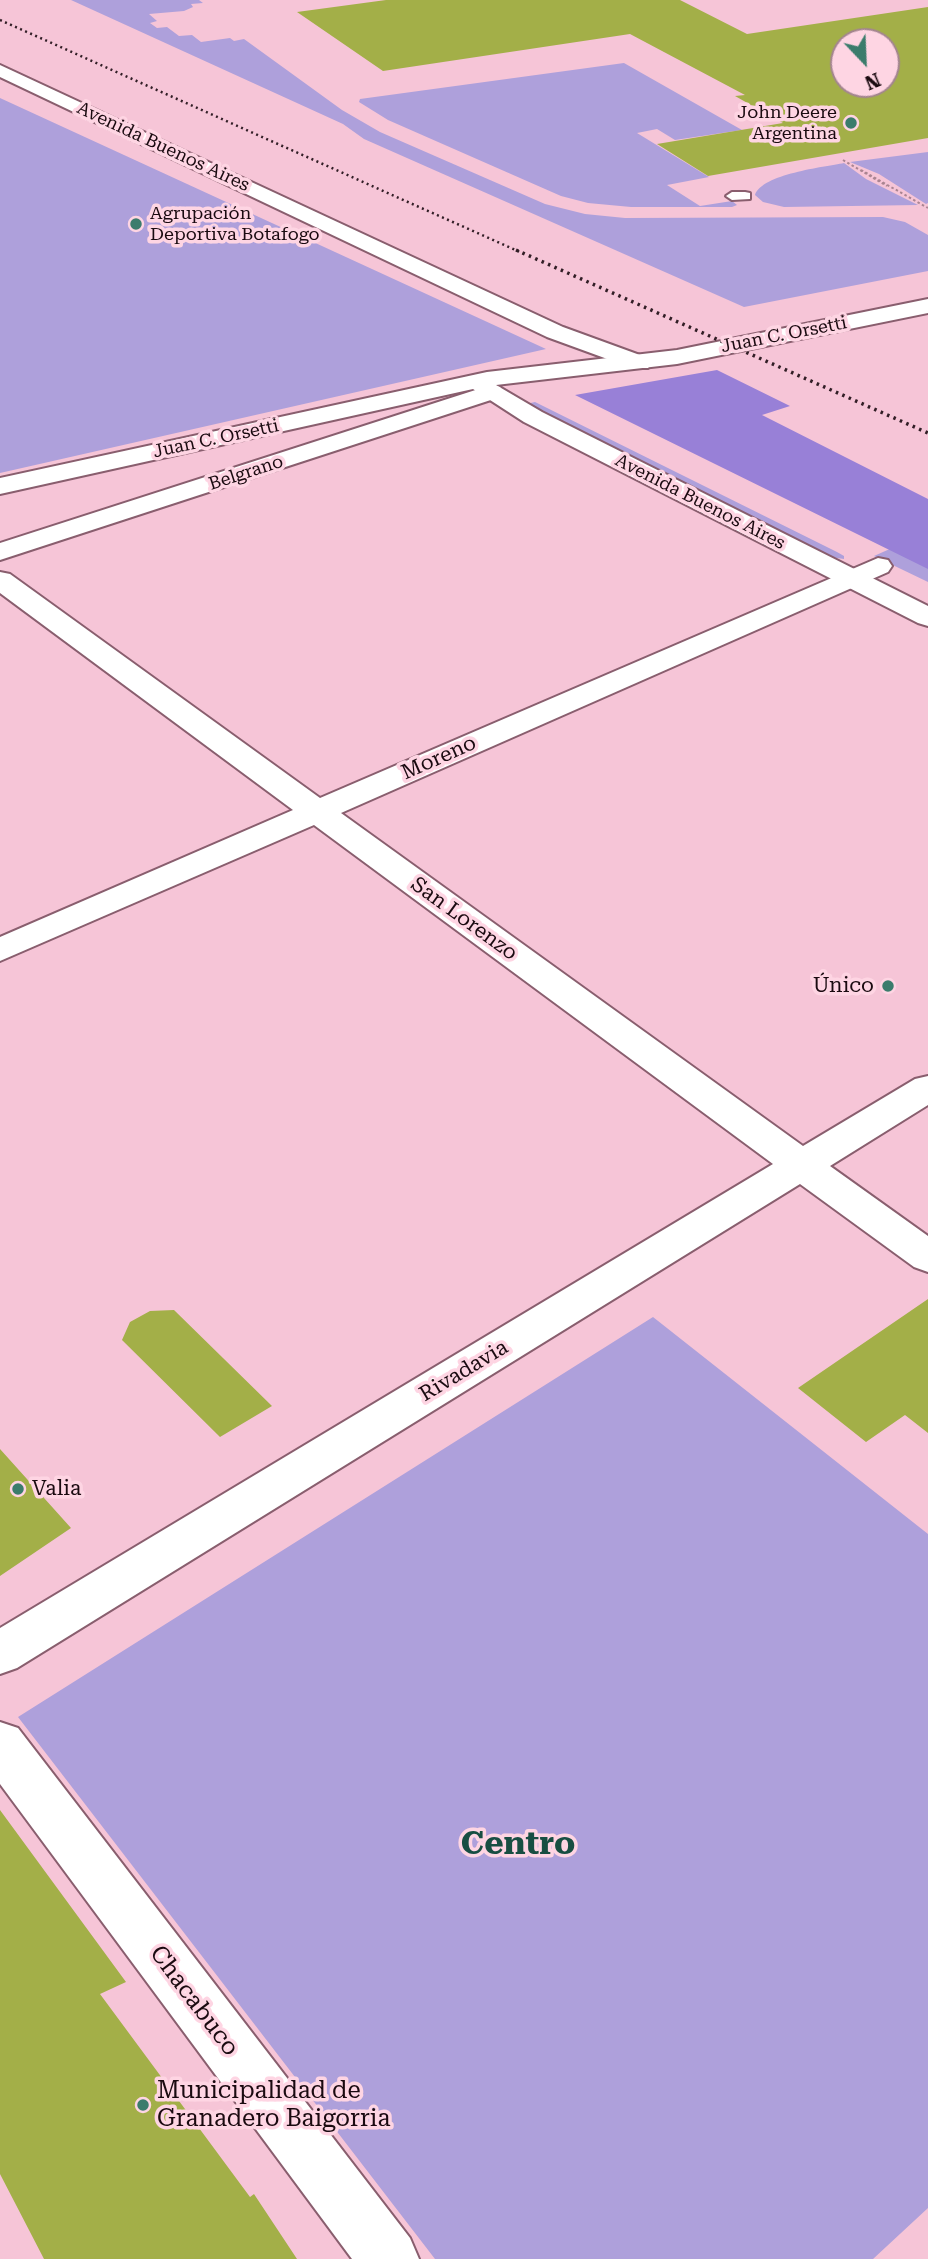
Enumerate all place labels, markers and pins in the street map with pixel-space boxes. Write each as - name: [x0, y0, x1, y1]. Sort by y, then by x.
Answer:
- place label: John Deere Argentina: [737, 102, 837, 144]
- marker: John Deere Argentina: [843, 115, 859, 131]
- place label: Agrupación Deportiva Botafogo: [150, 203, 320, 246]
- marker: Agrupación Deportiva Botafogo: [128, 216, 144, 232]
- place label: Único: [813, 973, 874, 999]
- marker: Único: [880, 978, 896, 994]
- place label: Valia: [32, 1476, 81, 1502]
- marker: Valia: [10, 1481, 26, 1497]
- place label: Municipalidad de Granadero Baigorria: [157, 2077, 390, 2133]
- marker: Municipalidad de Granadero Baigorria: [135, 2097, 151, 2113]

